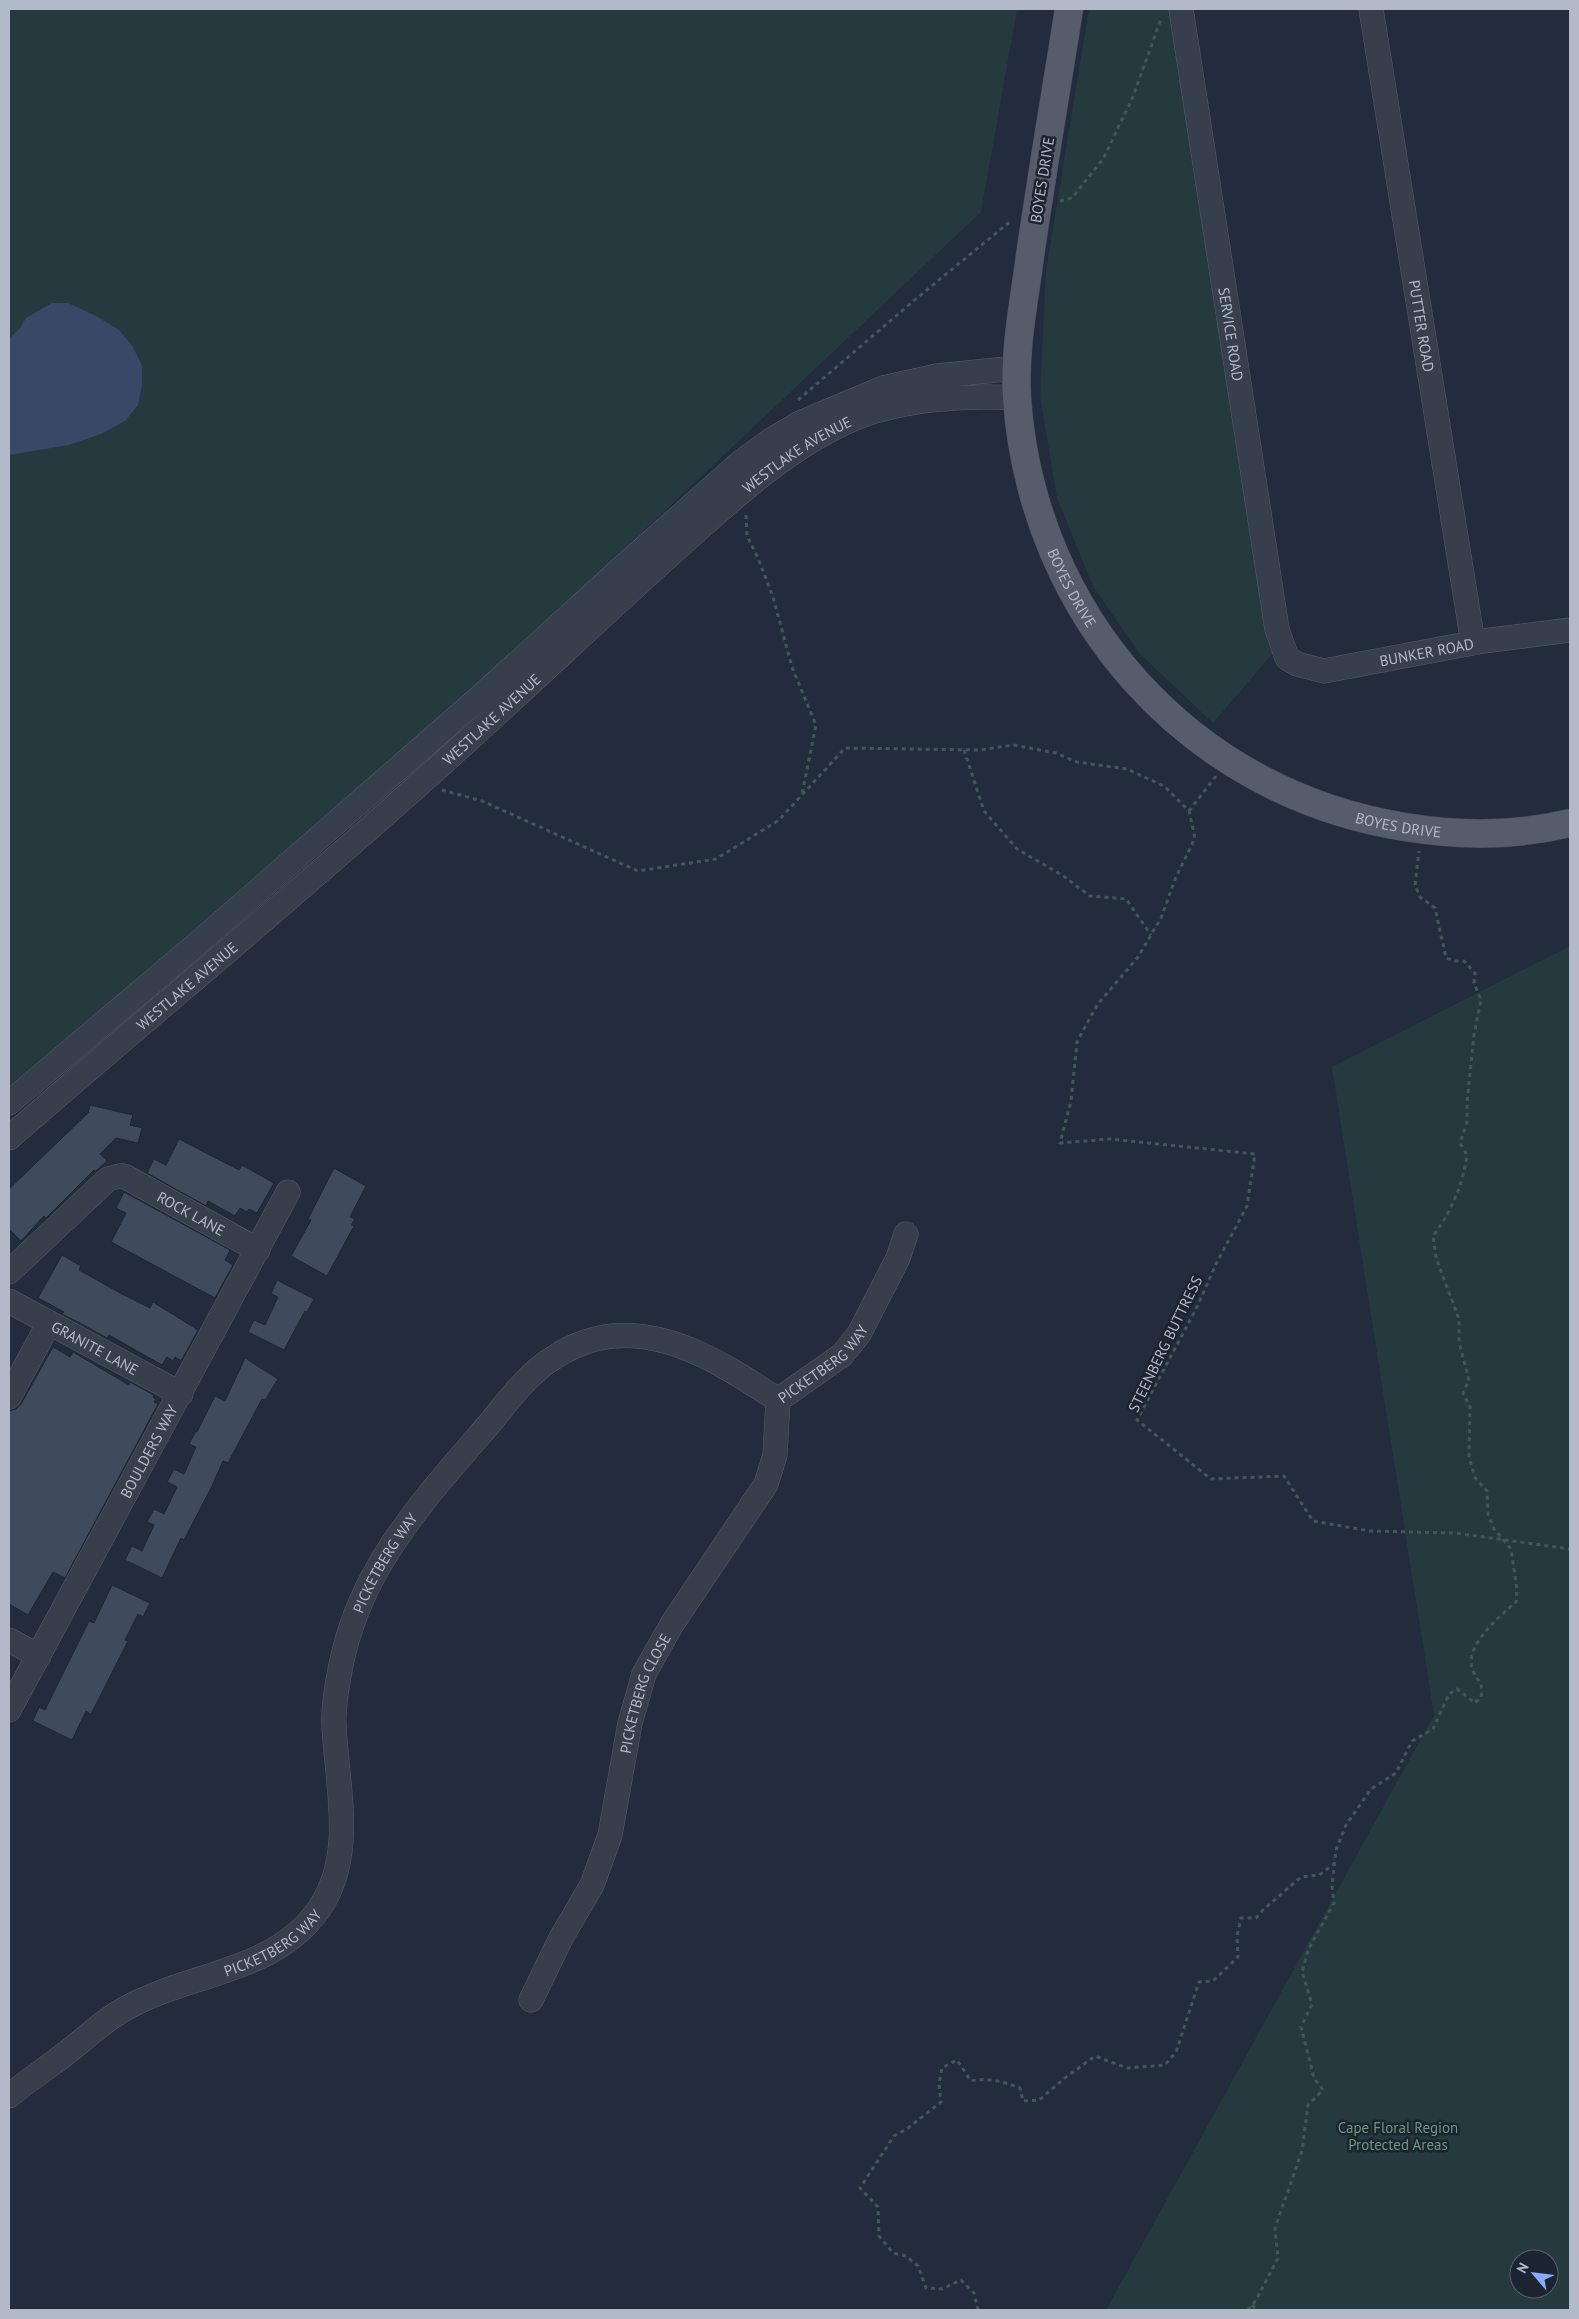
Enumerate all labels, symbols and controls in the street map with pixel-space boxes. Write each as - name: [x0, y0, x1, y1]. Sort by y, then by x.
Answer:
- street label: BOYES DRIVE: [1026, 136, 1058, 224]
- street label: PUTTER ROAD: [1405, 279, 1439, 373]
- street label: SERVICE ROAD: [1215, 286, 1248, 382]
- street label: WESTLAKE AVENUE: [738, 412, 854, 497]
- street label: BOYES DRIVE: [1044, 545, 1101, 631]
- street label: BUNKER ROAD: [1378, 633, 1475, 670]
- street label: WESTLAKE AVENUE: [438, 669, 544, 769]
- street label: BOYES DRIVE: [1354, 807, 1442, 841]
- street label: WESTLAKE AVENUE: [132, 937, 241, 1034]
- street label: ROCK LANE: [154, 1187, 228, 1239]
- street label: STEENBERG BUTTRESS: [1124, 1273, 1206, 1415]
- street label: GRANITE LANE: [48, 1316, 142, 1379]
- street label: PICKETBERG WAY: [774, 1321, 872, 1407]
- street label: BOULDERS WAY: [116, 1401, 182, 1501]
- street label: PICKETBERG WAY: [348, 1508, 421, 1616]
- street label: PICKETBERG CLOSE: [615, 1630, 674, 1755]
- street label: PICKETBERG WAY: [221, 1905, 326, 1980]
- park label: Cape Floral Region Protected Areas: [1338, 2118, 1458, 2154]
- north arrow: [1509, 2249, 1559, 2299]
- text: N: [1512, 2260, 1533, 2276]

